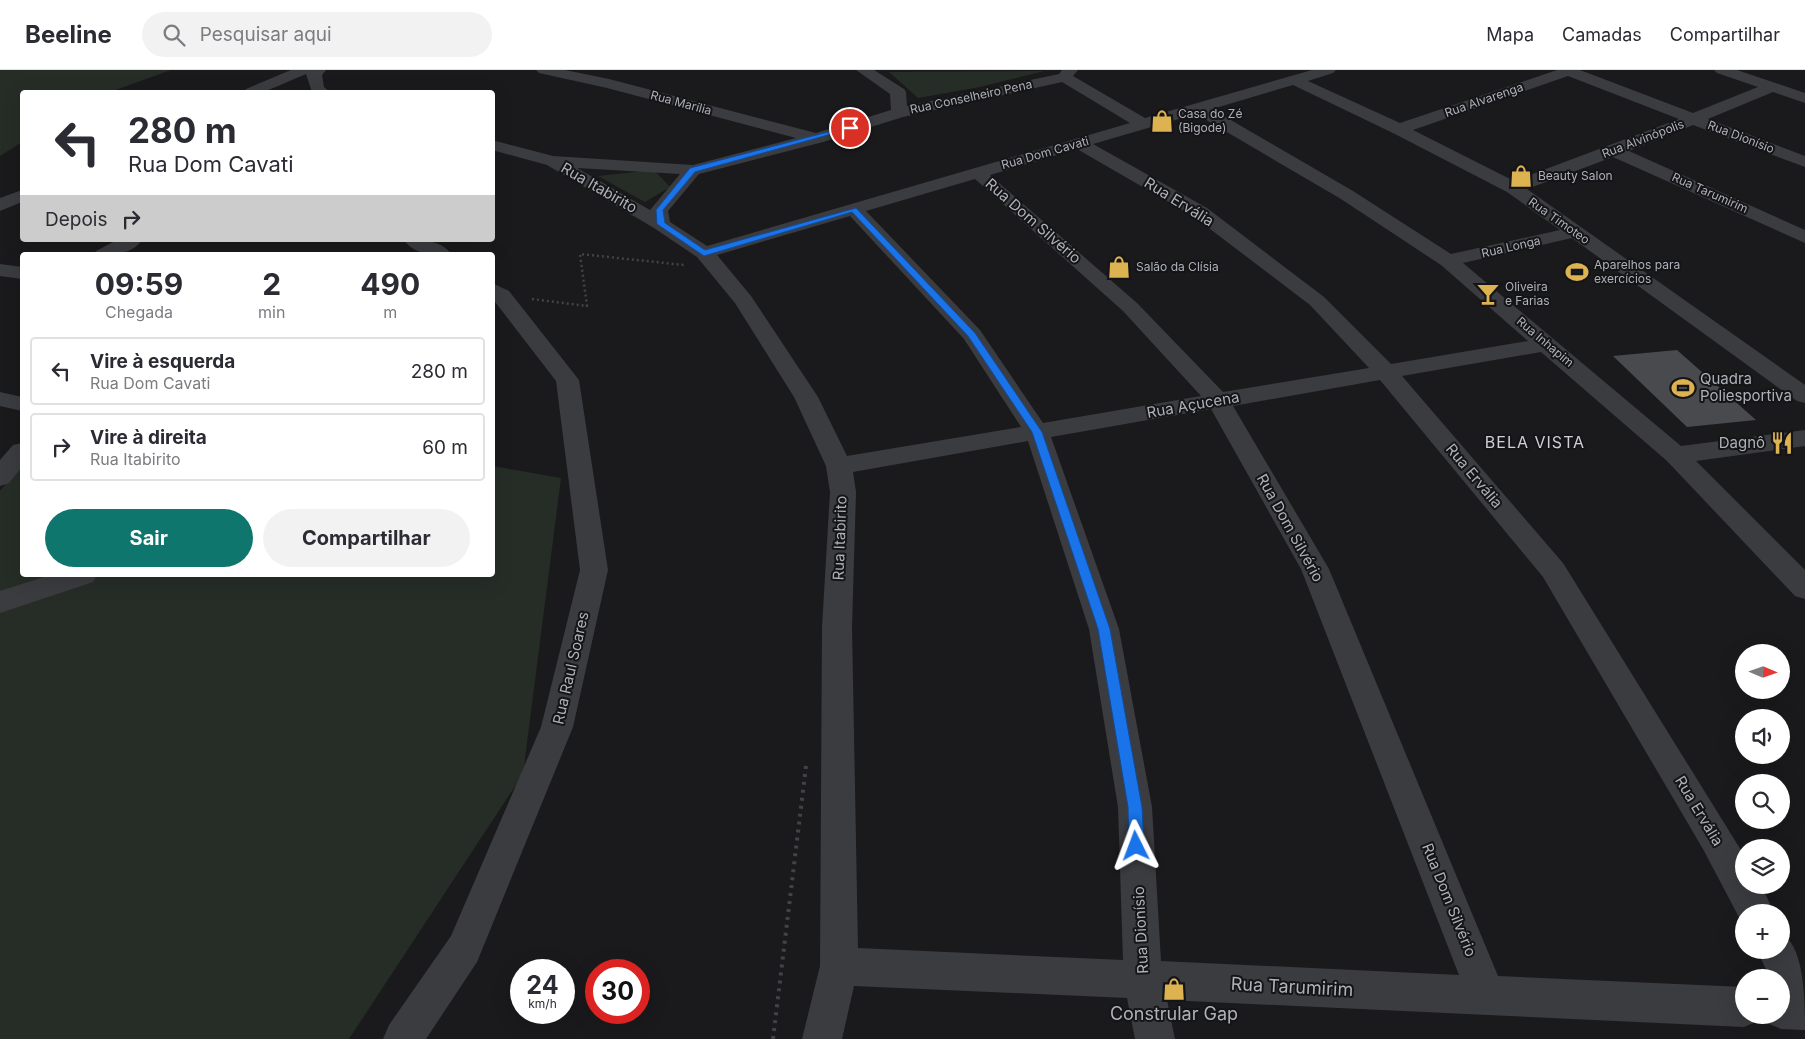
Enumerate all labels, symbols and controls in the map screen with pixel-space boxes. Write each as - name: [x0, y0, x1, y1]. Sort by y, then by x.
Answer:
- search box: [142, 12, 492, 57]
- text: Beeline: [25, 20, 112, 49]
- icon: search: [160, 21, 188, 49]
- text: Pesquisar aqui: [200, 23, 332, 46]
- text: Mapa: [1486, 24, 1534, 45]
- text: Camadas: [1562, 24, 1642, 45]
- text: Compartilhar: [1670, 24, 1780, 45]
- street label: Rua Conselheiro Pena: [908, 76, 1033, 117]
- street label: Rua Alvarenga: [1443, 79, 1525, 120]
- street label: Rua Marília: [649, 87, 713, 118]
- place label: Casa do Zé (Bigode): [1178, 106, 1242, 135]
- pin: [829, 107, 871, 149]
- shop icon: Casa do Zé (Bigode): [1149, 108, 1175, 134]
- text: 280 m: [128, 109, 237, 151]
- icon: left: [45, 110, 110, 175]
- icon: arrive: [836, 114, 864, 142]
- street label: Rua Alvinópolis: [1600, 116, 1686, 161]
- street label: Rua Dionísio: [1706, 117, 1777, 156]
- street label: Rua Dom Cavati: [999, 133, 1090, 172]
- text: Rua Dom Cavati: [128, 151, 293, 177]
- street label: Rua Itabirito: [558, 158, 641, 217]
- shop icon: Beauty Salon: [1508, 163, 1534, 189]
- place label: Beauty Salon: [1538, 168, 1613, 183]
- street label: Rua Tarumirim: [1670, 169, 1751, 216]
- street label: Rua Ervália: [1141, 173, 1218, 230]
- street label: Rua Dom Silvério: [982, 174, 1085, 267]
- street label: Rua Timoteo: [1526, 194, 1593, 247]
- icon: right: [117, 205, 145, 233]
- text: Depois: [45, 208, 107, 231]
- street label: Rua Longa: [1480, 232, 1542, 261]
- shop icon: Salão da Clísia: [1106, 254, 1132, 280]
- place label: Aparelhos para exercícios: [1594, 257, 1680, 286]
- place label: Salão da Clísia: [1136, 259, 1219, 274]
- sports icon: Aparelhos para exercícios: [1564, 259, 1590, 285]
- text: 09:59: [95, 266, 183, 302]
- text: 2: [262, 266, 281, 302]
- text: 490: [360, 266, 420, 302]
- place label: Oliveira e Farias: [1505, 279, 1550, 308]
- bar icon: Oliveira e Farias: [1475, 281, 1501, 307]
- text: Chegada: [105, 302, 173, 322]
- text: min: [258, 302, 285, 322]
- text: m: [383, 302, 397, 322]
- street label: Rua Inhapim: [1514, 313, 1577, 370]
- text: Vire à esquerda: [90, 350, 235, 373]
- icon: left: [47, 357, 75, 385]
- text: 280 m: [411, 360, 468, 383]
- place label: Quadra Poliesportiva: [1700, 369, 1792, 405]
- text: Rua Dom Cavati: [90, 373, 210, 393]
- sports icon: Quadra Poliesportiva: [1670, 375, 1696, 401]
- street label: Rua Açucena: [1145, 387, 1241, 422]
- text: Vire à direita: [90, 426, 207, 449]
- restaurant icon: Dagnô: [1769, 430, 1795, 456]
- district label: BELA VISTA: [1485, 432, 1585, 452]
- icon: right: [47, 433, 75, 461]
- place label: Dagnô: [1719, 433, 1765, 452]
- text: 60 m: [422, 436, 468, 459]
- street label: Rua Ervália: [1442, 439, 1507, 512]
- text: Rua Itabirito: [90, 449, 181, 469]
- street label: Rua Dom Silvério: [1253, 470, 1328, 585]
- street label: Rua Itabirito: [829, 495, 850, 581]
- button: Sair: [45, 509, 253, 567]
- button: Compartilhar: [263, 509, 470, 567]
- street label: Rua Raul Soares: [548, 610, 593, 726]
- north arrow: [1735, 644, 1790, 699]
- map controls: [1735, 644, 1790, 1024]
- button: sound: [1735, 709, 1790, 764]
- street label: Rua Ervália: [1671, 772, 1728, 849]
- button: search: [1735, 774, 1790, 829]
- position arrow: [1109, 819, 1161, 871]
- button: layers: [1735, 839, 1790, 894]
- street label: Rua Dom Silvério: [1418, 840, 1481, 959]
- street label: Rua Dionísio: [1129, 886, 1152, 974]
- button: +: [1735, 904, 1790, 959]
- speed limit sign: 30: [585, 959, 650, 1024]
- button: −: [1735, 969, 1790, 1024]
- text: 24: [526, 970, 559, 1000]
- street label: Rua Tarumirim: [1230, 973, 1354, 1000]
- shop icon: Constrular Gap: [1161, 976, 1187, 1002]
- text: km/h: [528, 996, 557, 1011]
- place label: Constrular Gap: [1110, 1003, 1238, 1024]

